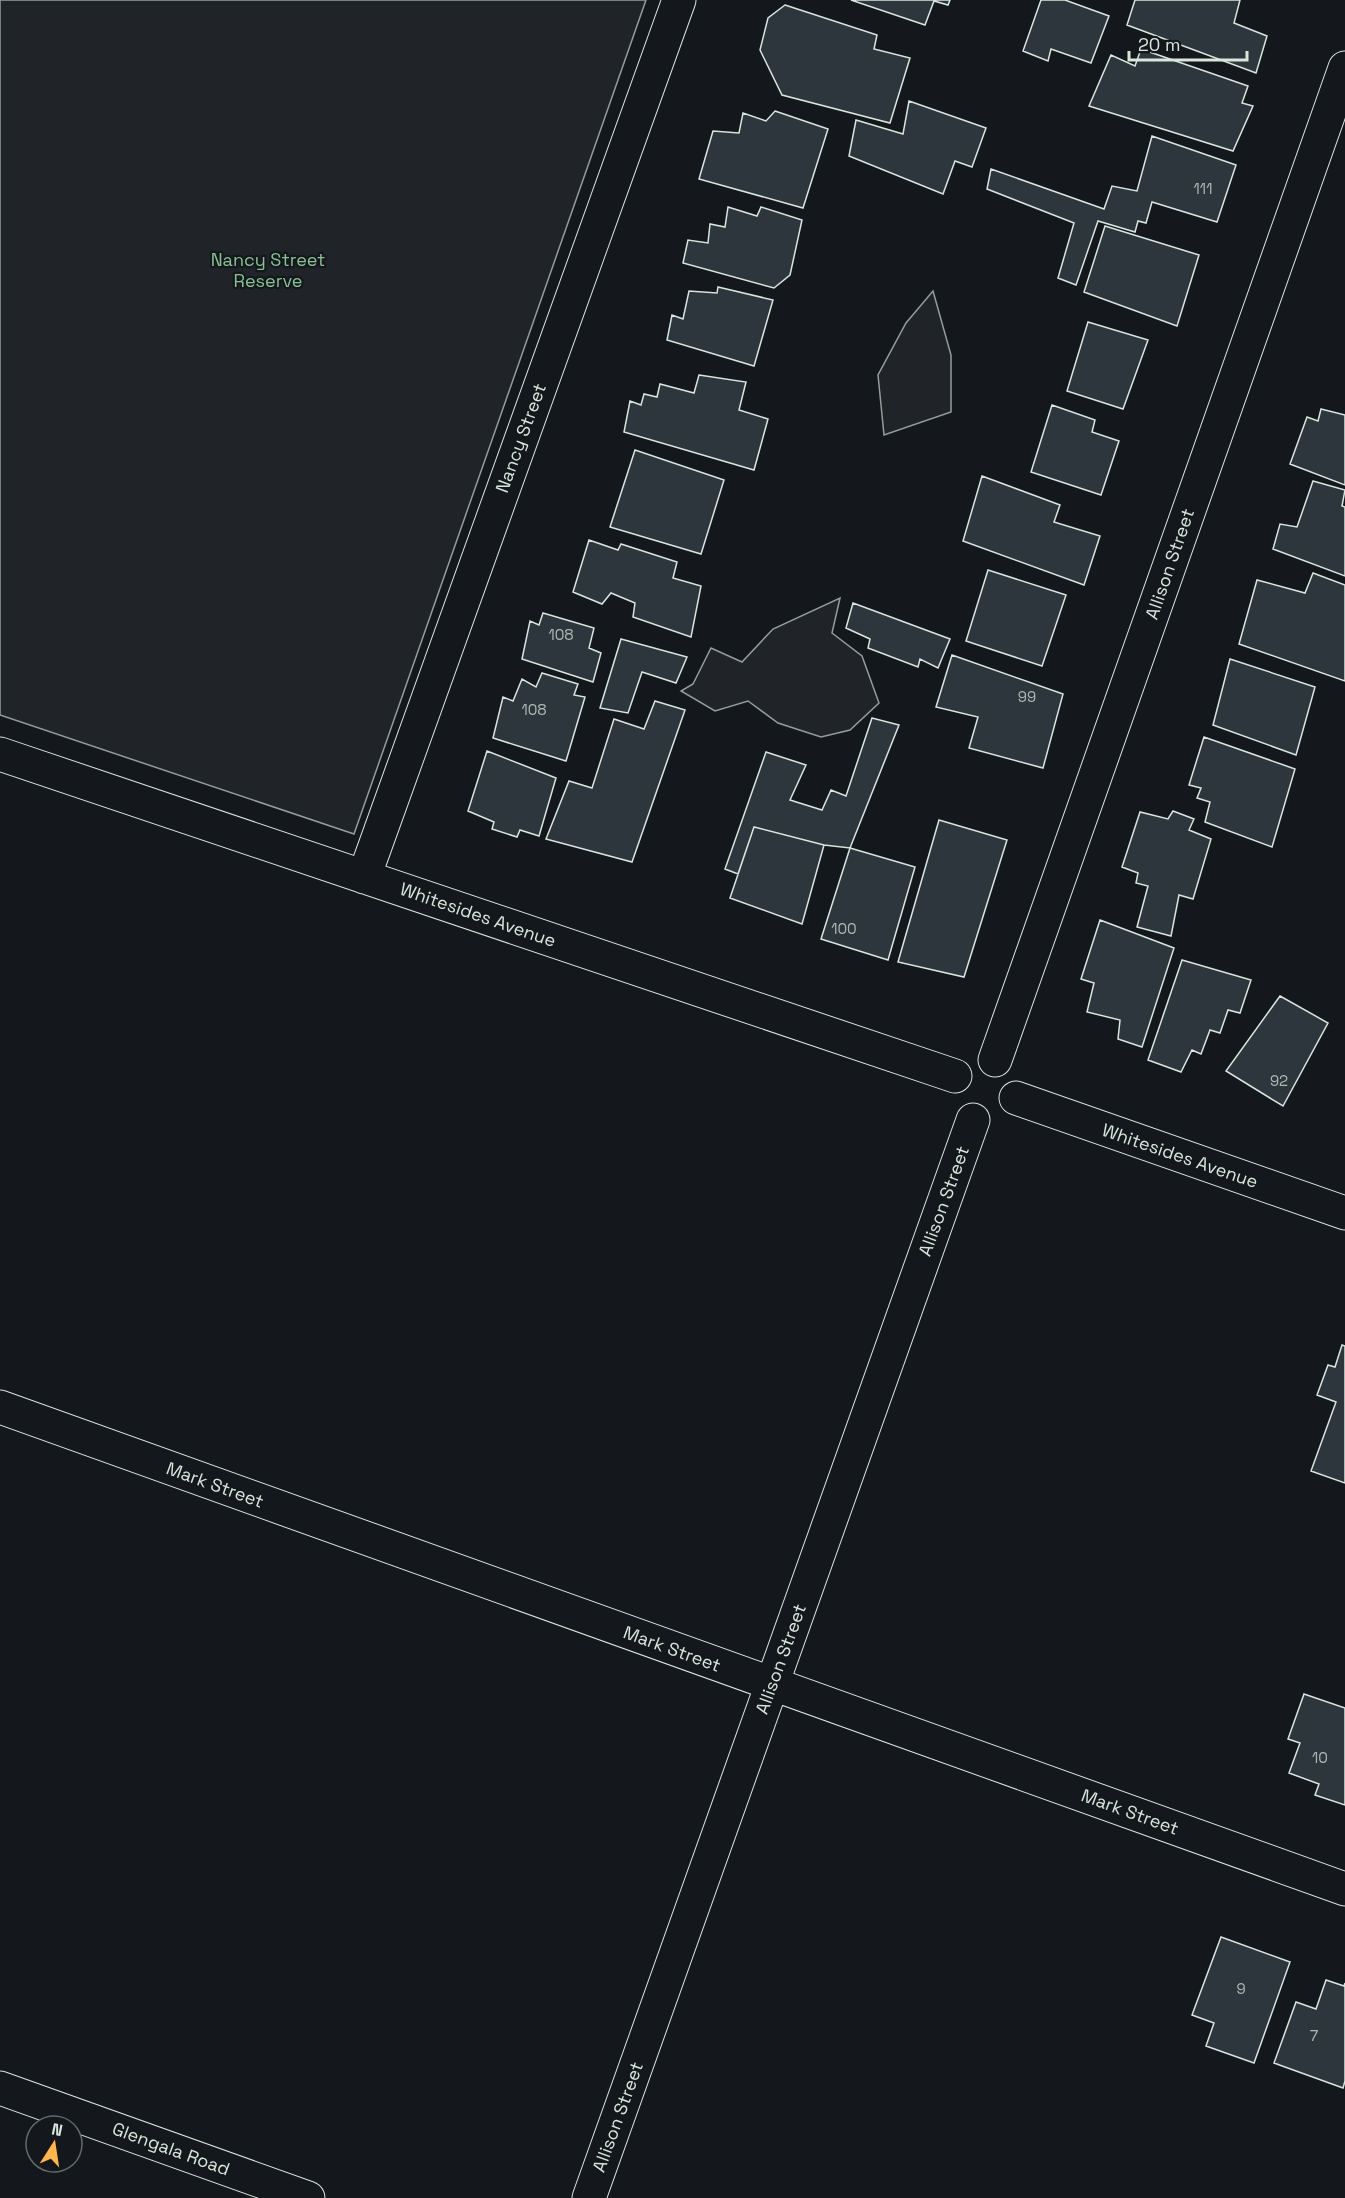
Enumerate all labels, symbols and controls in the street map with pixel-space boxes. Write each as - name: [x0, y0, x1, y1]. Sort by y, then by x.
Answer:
- scale bar: [1129, 24, 1248, 62]
- text: 20 m: [1138, 33, 1181, 56]
- house number: 111: [1194, 179, 1212, 198]
- park label: Nancy Street Reserve: [211, 248, 325, 292]
- street label: Nancy Street: [490, 380, 551, 496]
- street label: Allison Street: [1140, 505, 1199, 622]
- house number: 108: [548, 625, 574, 644]
- house number: 99: [1018, 687, 1036, 706]
- house number: 108: [521, 700, 547, 719]
- street label: Whitesides Avenue: [397, 877, 559, 952]
- house number: 100: [831, 919, 857, 938]
- house number: 92: [1270, 1071, 1288, 1090]
- street label: Whitesides Avenue: [1099, 1118, 1261, 1193]
- street label: Allison Street: [913, 1142, 974, 1259]
- street label: Mark Street: [163, 1456, 267, 1513]
- street label: Allison Street: [750, 1600, 811, 1717]
- street label: Mark Street: [620, 1620, 724, 1677]
- house number: 10: [1312, 1748, 1328, 1767]
- street label: Mark Street: [1078, 1783, 1182, 1840]
- house number: 9: [1236, 1979, 1246, 1998]
- house number: 7: [1310, 2026, 1318, 2045]
- street label: Allison Street: [587, 2058, 648, 2175]
- north arrow: [24, 2114, 84, 2174]
- street label: Glengala Road: [109, 2117, 233, 2180]
- text: N: [50, 2118, 64, 2141]

